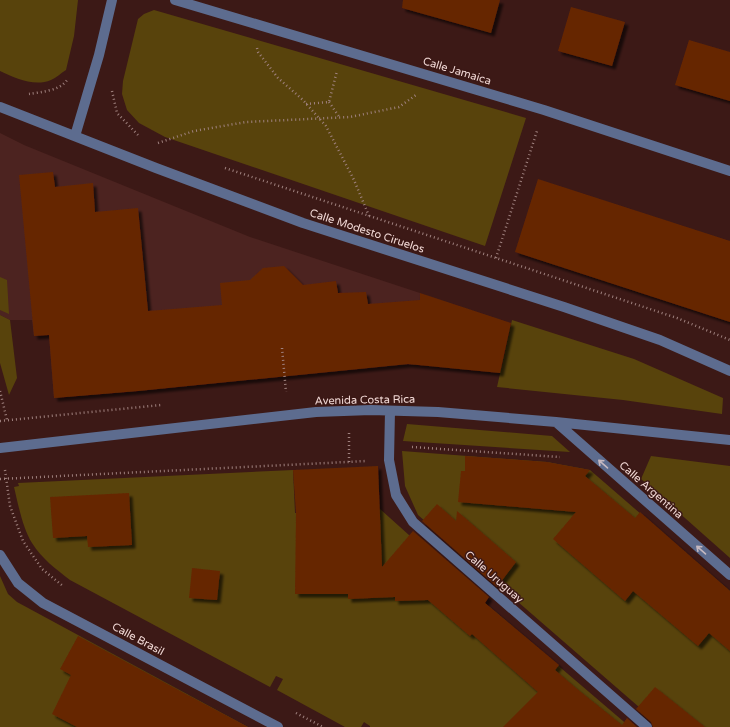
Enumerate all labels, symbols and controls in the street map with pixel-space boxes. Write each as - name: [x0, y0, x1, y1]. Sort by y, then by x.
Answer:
- street label: Calle Jamaica: [421, 54, 493, 88]
- street label: Calle Modesto Ciruelos: [308, 206, 426, 256]
- street label: Avenida Costa Rica: [315, 393, 415, 407]
- one-way arrow: [598, 459, 609, 468]
- street label: Calle Argentina: [616, 459, 686, 521]
- one-way arrow: [696, 545, 706, 554]
- street label: Calle Uruguay: [462, 548, 526, 606]
- street label: Calle Brasil: [110, 620, 166, 658]

